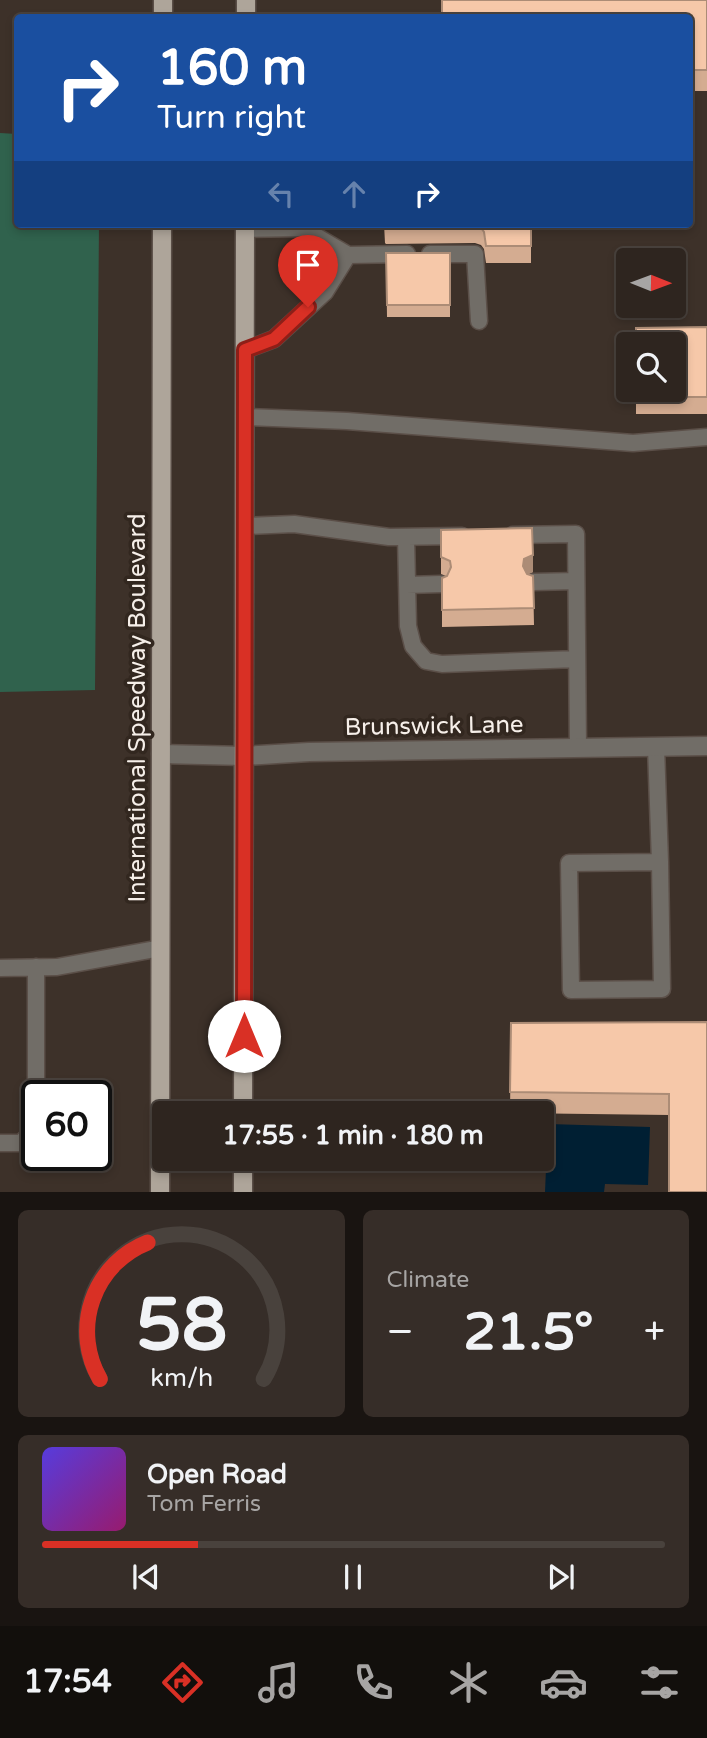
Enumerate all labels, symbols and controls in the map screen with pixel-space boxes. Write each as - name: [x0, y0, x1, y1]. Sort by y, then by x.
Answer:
- text: 160 m: [157, 39, 307, 98]
- icon: right: [42, 42, 133, 133]
- text: Turn right: [157, 99, 306, 137]
- icon: left: [262, 175, 300, 213]
- icon: ahead: [335, 175, 373, 213]
- icon: right: [408, 175, 446, 213]
- pin: [278, 235, 338, 307]
- icon: arrive: [289, 246, 327, 284]
- north arrow: [616, 248, 686, 318]
- map controls: [616, 248, 686, 402]
- button: search: [616, 332, 686, 402]
- street label: International Speedway Boulevard: [123, 513, 152, 903]
- street label: Brunswick Lane: [344, 710, 524, 742]
- position arrow: [207, 999, 281, 1073]
- speed limit sign: 60: [21, 1080, 112, 1171]
- text: 17:55 · 1 min · 180 m: [222, 1120, 484, 1151]
- text: Climate: [387, 1266, 469, 1294]
- text: 58: [136, 1283, 227, 1371]
- text: 21.5°: [464, 1301, 594, 1364]
- text: −: [387, 1309, 414, 1355]
- text: +: [644, 1309, 665, 1355]
- text: km/h: [150, 1363, 213, 1393]
- text: Open Road: [147, 1459, 287, 1490]
- text: Tom Ferris: [147, 1490, 261, 1518]
- icon: previous: [127, 1558, 165, 1596]
- icon: pause: [334, 1558, 372, 1596]
- icon: next: [542, 1558, 580, 1596]
- icon: directions: [158, 1658, 207, 1707]
- icon: music: [254, 1658, 303, 1707]
- icon: phone: [349, 1658, 398, 1707]
- icon: climate: [444, 1658, 493, 1707]
- icon: car: [539, 1658, 588, 1707]
- icon: filters: [635, 1658, 684, 1707]
- text: 17:54: [23, 1663, 112, 1701]

